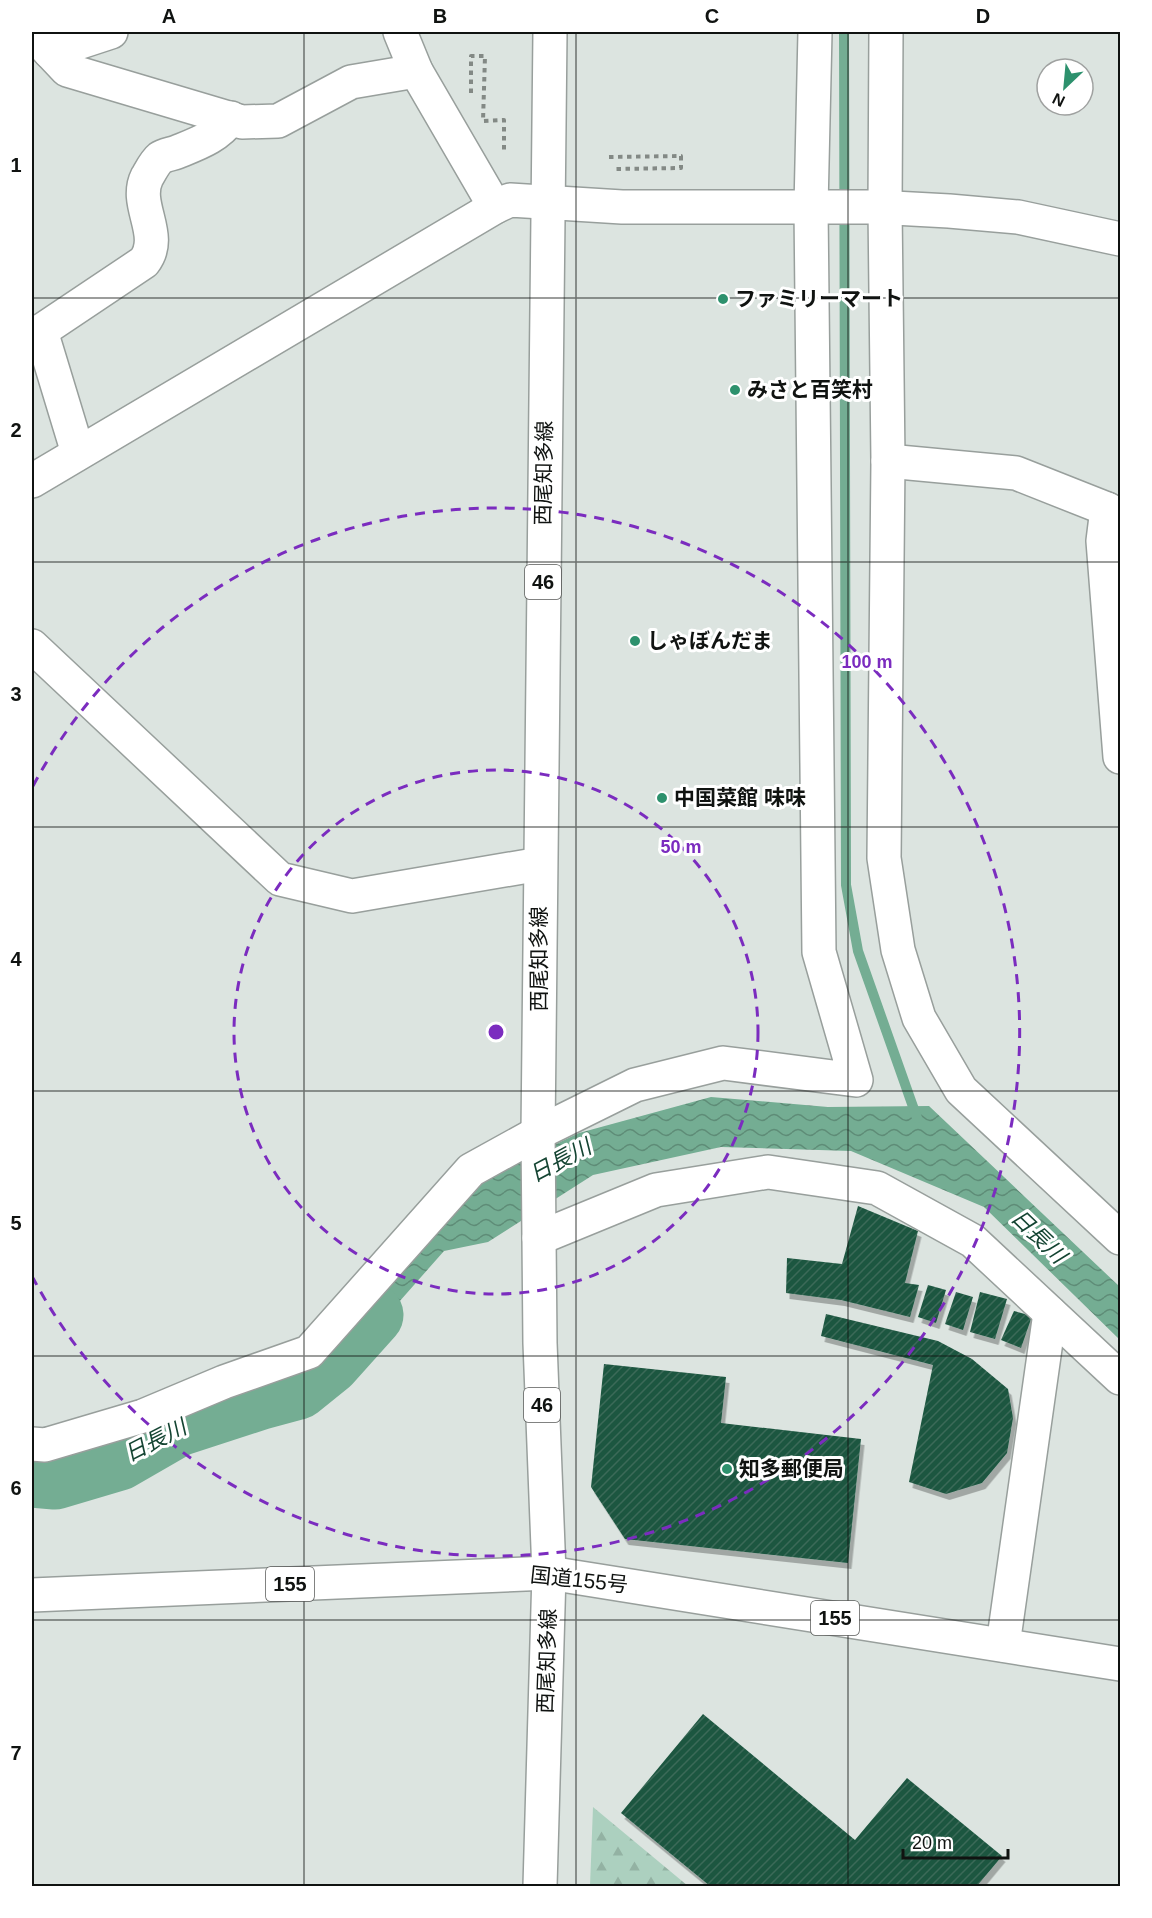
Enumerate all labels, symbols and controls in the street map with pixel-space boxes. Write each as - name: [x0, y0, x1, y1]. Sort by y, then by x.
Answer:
- text: A: [162, 5, 176, 27]
- text: B: [433, 5, 447, 27]
- text: C: [705, 5, 719, 27]
- text: D: [976, 5, 990, 27]
- north arrow: [1035, 57, 1095, 117]
- text: N: [1050, 90, 1068, 110]
- text: 1: [10, 154, 22, 176]
- place label: ファミリーマート: [735, 287, 903, 310]
- marker: ファミリーマート: [716, 292, 730, 306]
- place label: みさと百笑村: [747, 378, 873, 401]
- marker: みさと百笑村: [728, 383, 742, 397]
- text: 2: [10, 419, 22, 441]
- street label: 西尾知多線: [531, 420, 556, 526]
- road number: 46: [525, 565, 561, 599]
- place label: しゃぼんだま: [647, 629, 773, 652]
- marker: しゃぼんだま: [628, 634, 642, 648]
- text: 100 m: [841, 652, 893, 672]
- text: 3: [10, 683, 22, 705]
- place label: 中国菜館 味味: [674, 786, 806, 809]
- marker: 中国菜館 味味: [655, 791, 669, 805]
- text: 50 m: [660, 837, 702, 857]
- street label: 西尾知多線: [527, 907, 550, 1012]
- text: 4: [10, 948, 22, 970]
- centre of rings: [486, 1022, 506, 1042]
- water label: 日長川: [525, 1133, 597, 1187]
- water label: 日長川: [1006, 1204, 1073, 1270]
- text: 5: [10, 1212, 22, 1234]
- road number: 46: [524, 1388, 560, 1422]
- water label: 日長川: [120, 1413, 192, 1467]
- place label: 知多郵便局: [739, 1457, 844, 1480]
- marker: 知多郵便局: [720, 1462, 734, 1476]
- text: 6: [10, 1477, 22, 1499]
- street label: 国道155号: [529, 1563, 629, 1596]
- road number: 155: [266, 1567, 314, 1601]
- road number: 155: [811, 1601, 859, 1635]
- street label: 西尾知多線: [533, 1608, 560, 1714]
- text: 7: [10, 1742, 22, 1764]
- scale bar: [903, 1822, 1008, 1860]
- text: 20 m: [912, 1833, 952, 1853]

